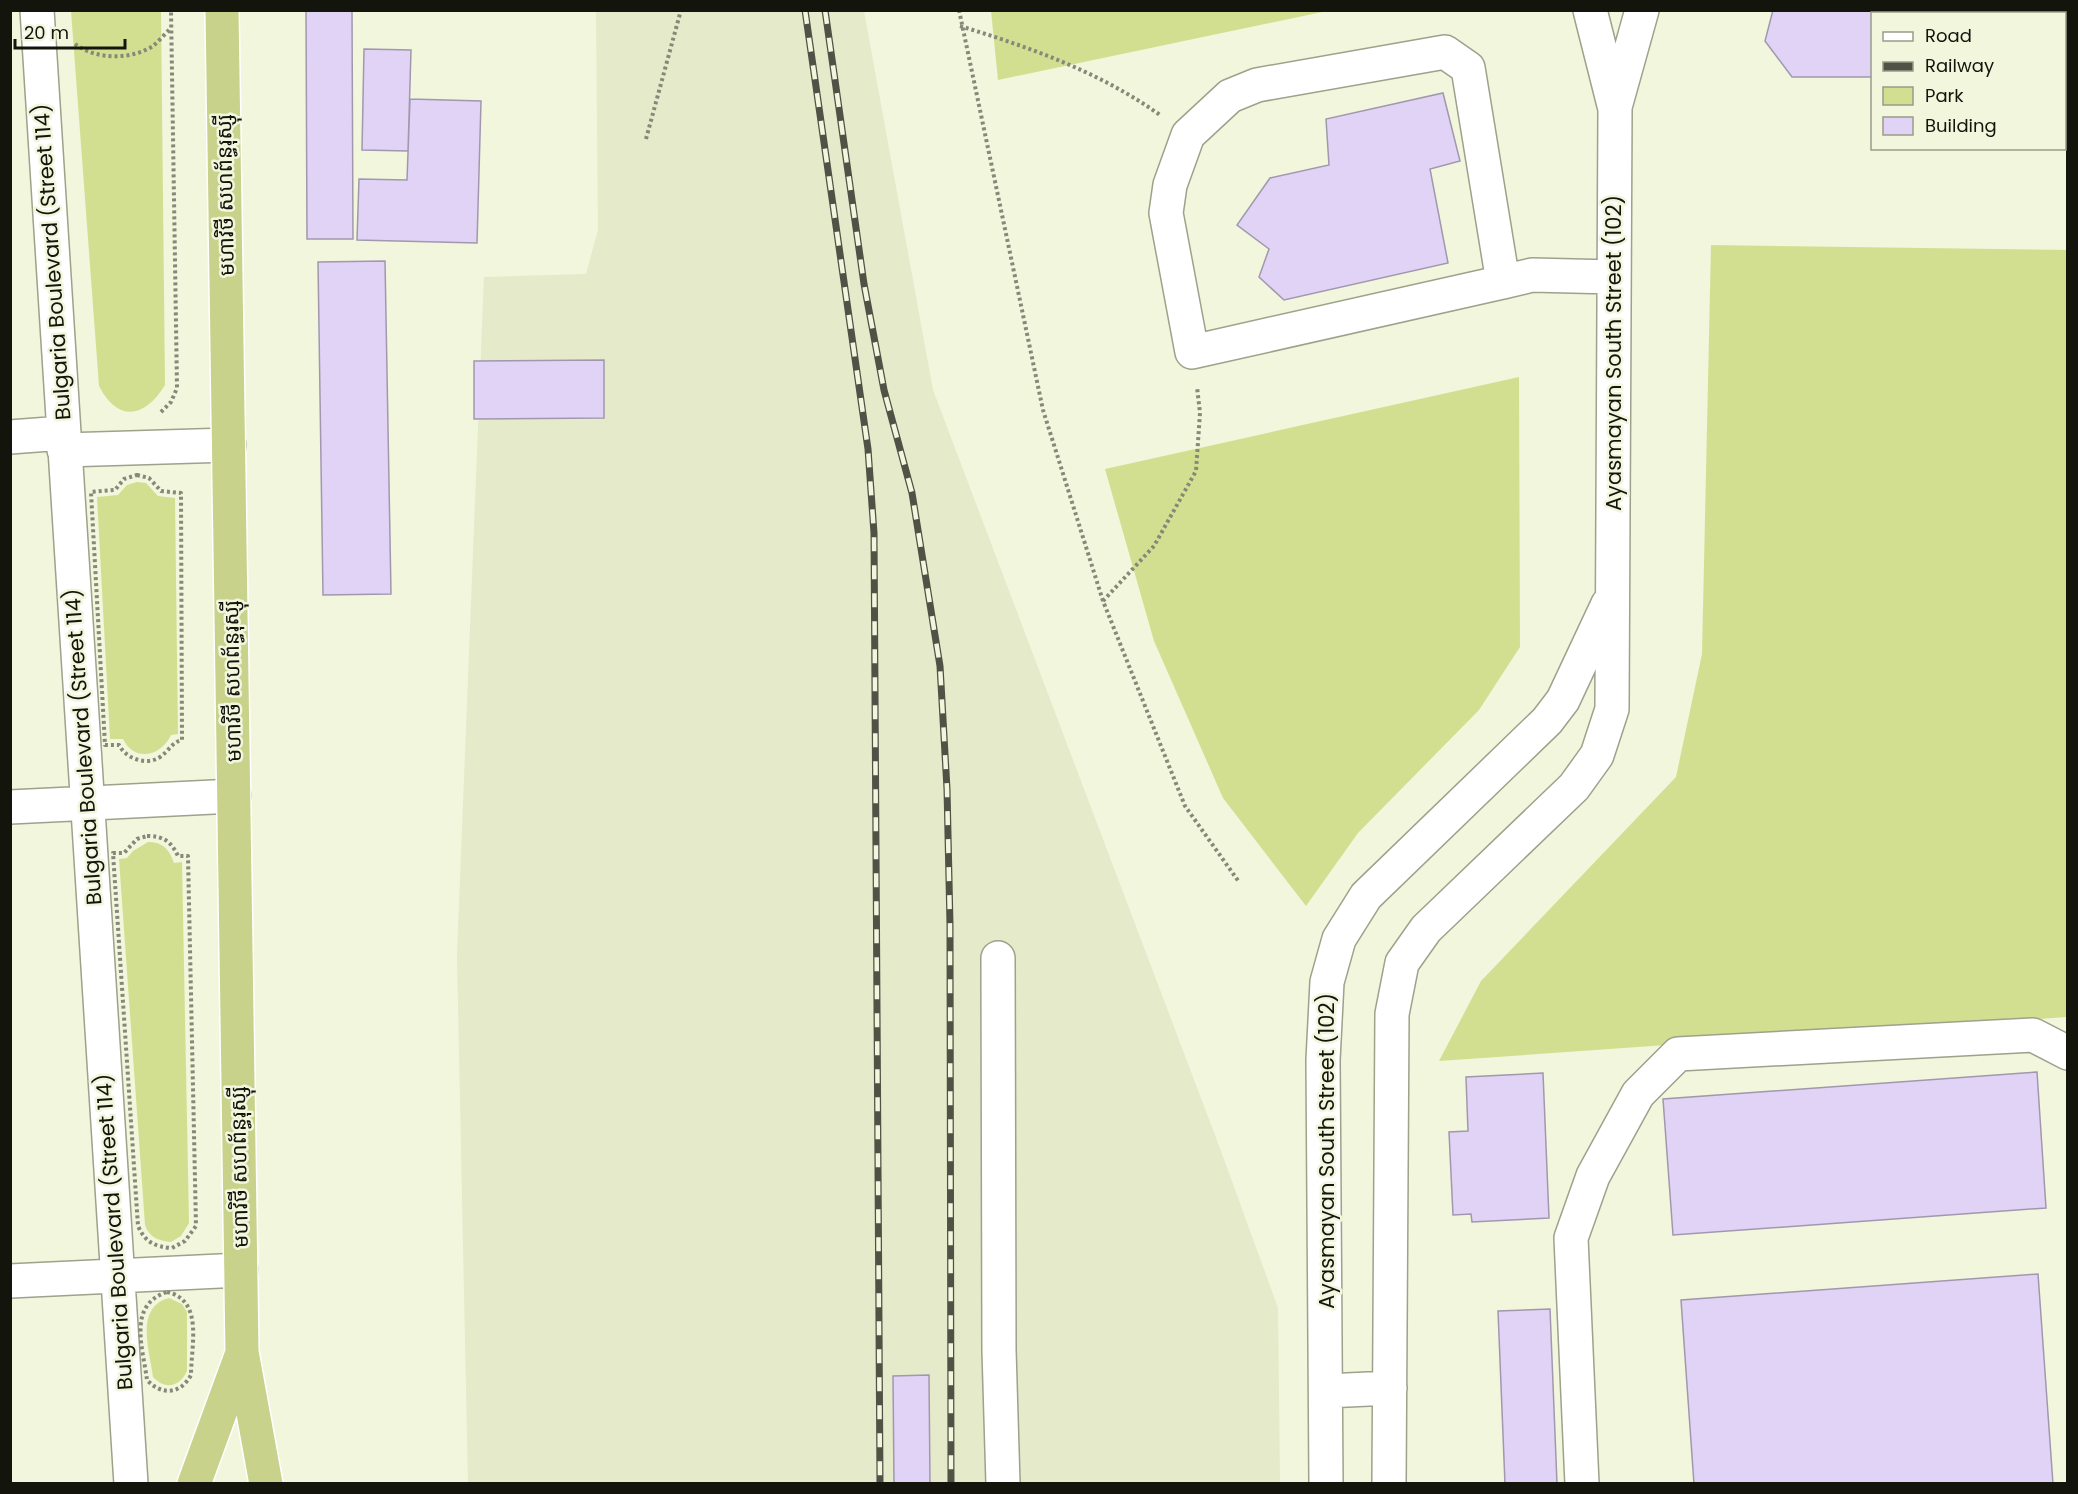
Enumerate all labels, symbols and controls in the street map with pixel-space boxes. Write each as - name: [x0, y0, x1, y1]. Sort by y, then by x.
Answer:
- scale bar: [15, 12, 124, 50]
- legend: [1871, 12, 2066, 150]
- text: 20 m: [24, 20, 69, 45]
- text: Road: [1925, 23, 1972, 48]
- text: Railway: [1925, 53, 1994, 78]
- text: Park: [1925, 83, 1964, 108]
- street label: Bulgaria Boulevard (Street 114): [26, 103, 78, 421]
- text: Building: [1925, 113, 1997, 138]
- street label: មហាវិថី សហព័ន្ធរុស្ស៊ី: [209, 114, 245, 276]
- street label: Ayasmayan South Street (102): [1599, 195, 1628, 511]
- street label: Bulgaria Boulevard (Street 114): [57, 588, 109, 906]
- street label: មហាវិថី សហព័ន្ធរុស្ស៊ី: [216, 600, 252, 762]
- street label: Ayasmayan South Street (102): [1312, 993, 1341, 1309]
- street label: Bulgaria Boulevard (Street 114): [88, 1073, 140, 1391]
- street label: មហាវិថី សហព័ន្ធរុស្ស៊ី: [223, 1086, 259, 1248]

